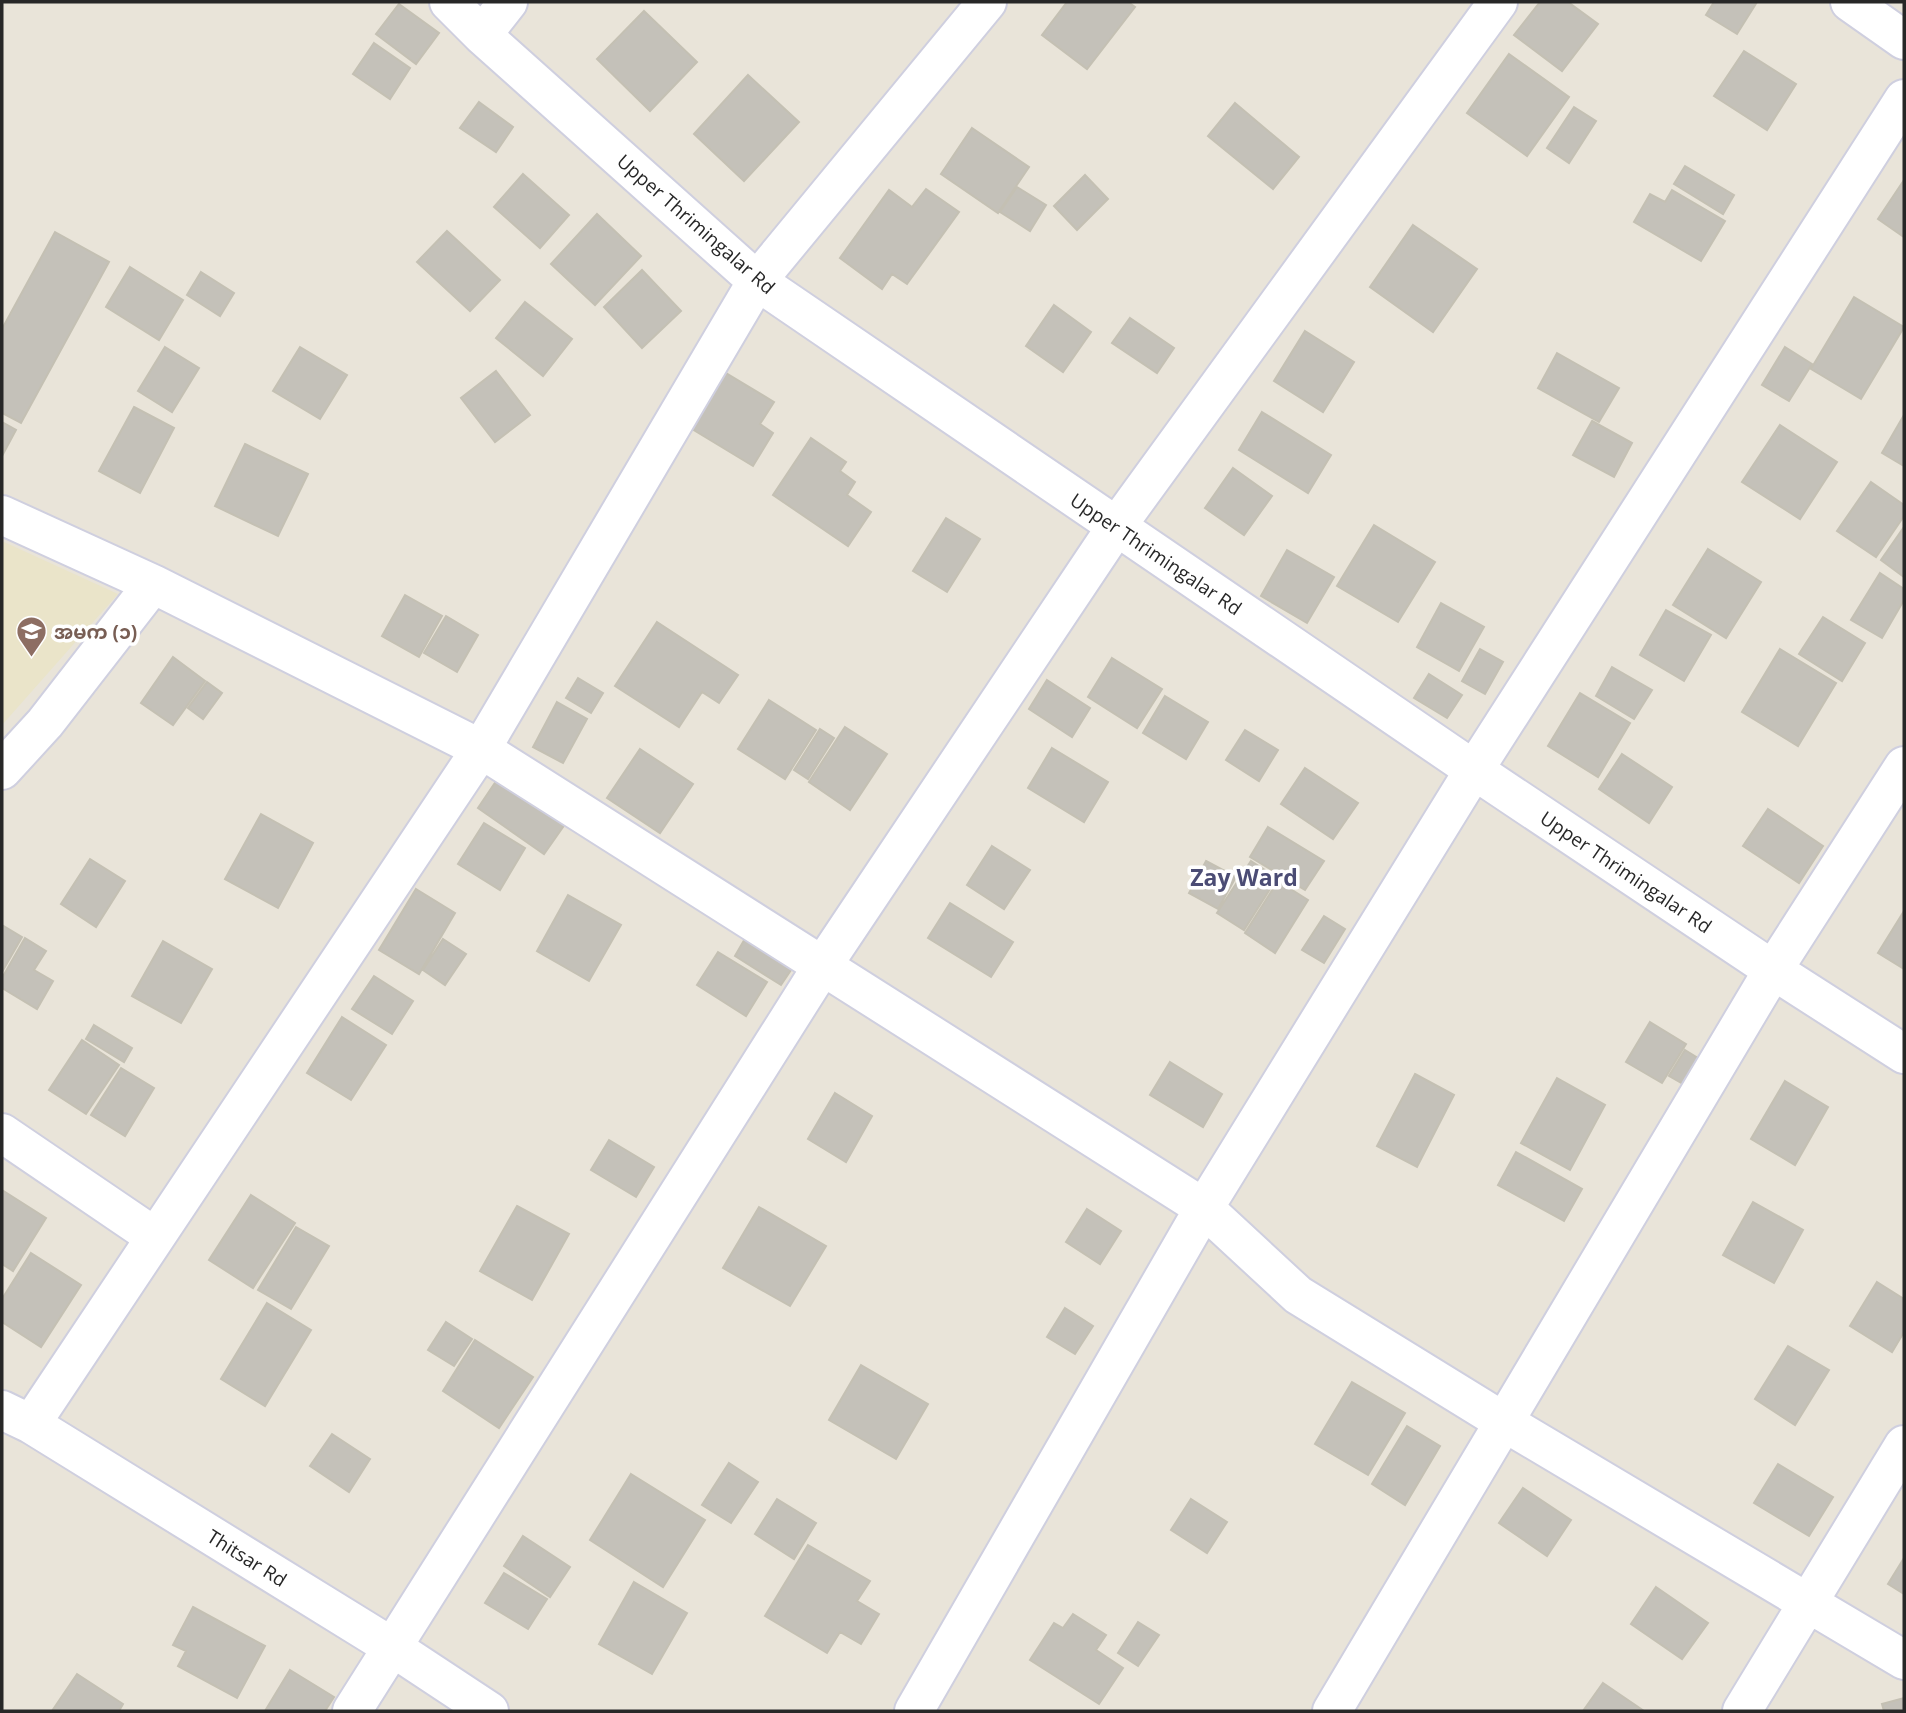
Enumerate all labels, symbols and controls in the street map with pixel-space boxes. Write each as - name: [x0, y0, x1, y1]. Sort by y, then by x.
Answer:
- street label: Upper Thrimingalar Rd: [611, 148, 781, 300]
- street label: Upper Thrimingalar Rd: [1065, 487, 1247, 621]
- school or university icon: အမက (၁): [14, 615, 48, 659]
- place label: အမက (၁): [54, 619, 137, 645]
- street label: Upper Thrimingalar Rd: [1535, 805, 1717, 939]
- district label: Zay Ward: [1190, 861, 1298, 893]
- street label: Thitsar Rd: [202, 1523, 292, 1593]

